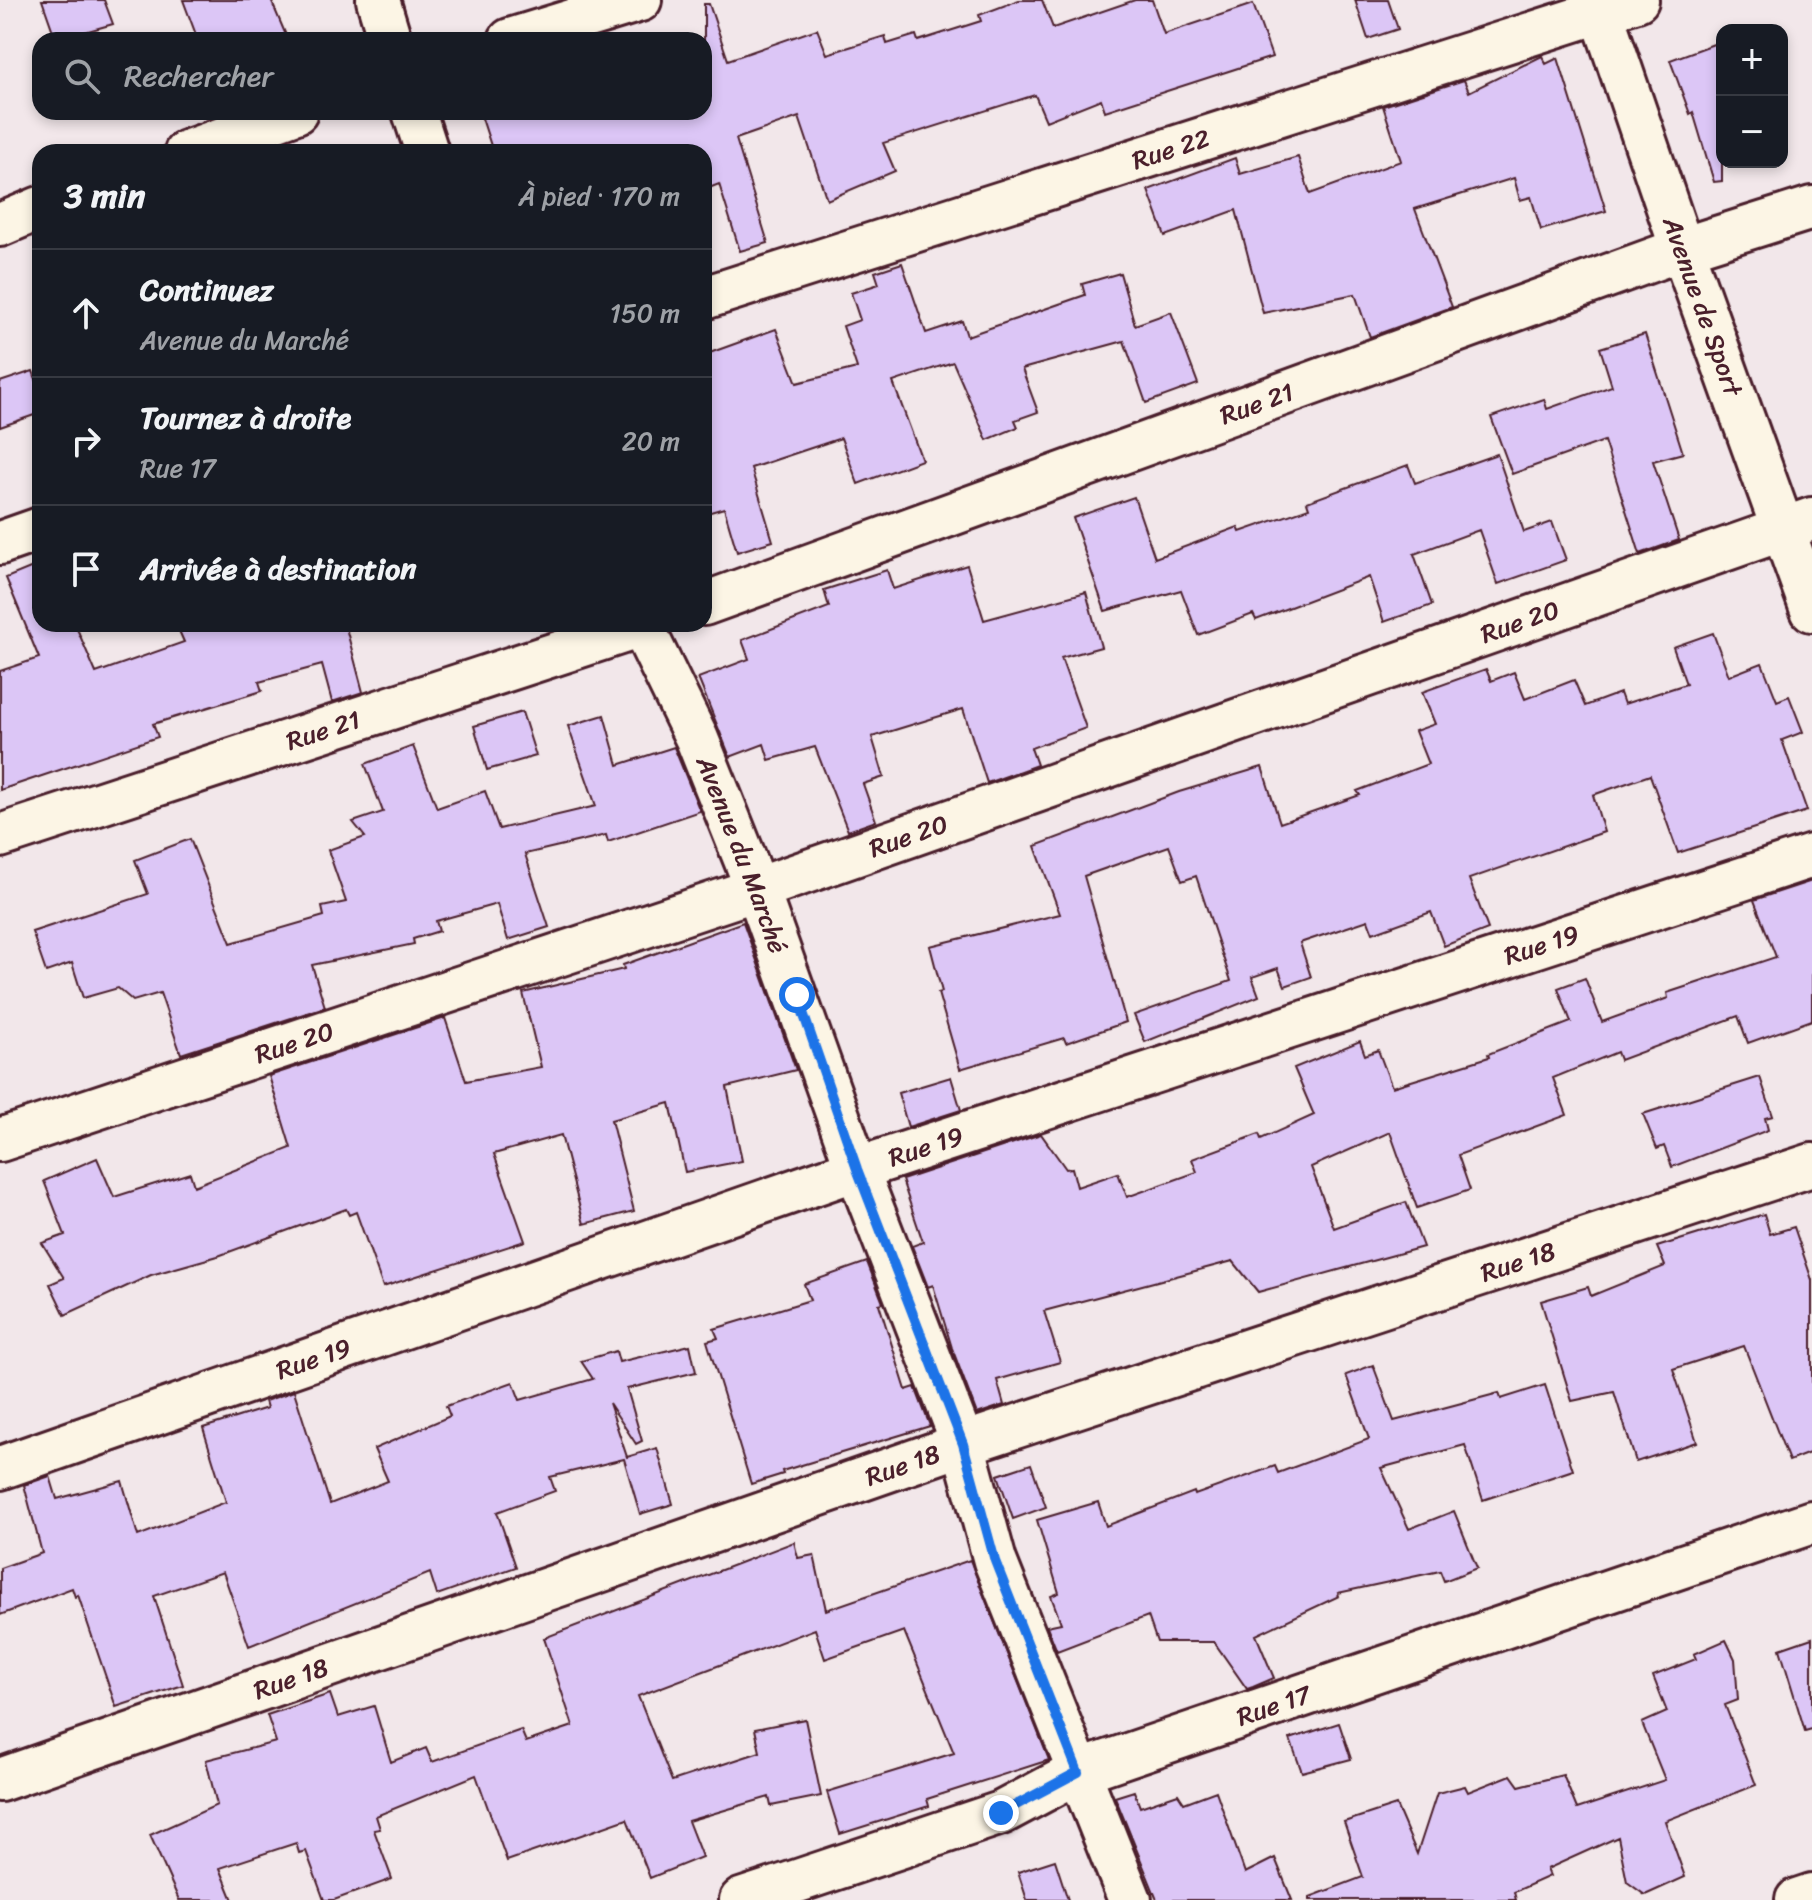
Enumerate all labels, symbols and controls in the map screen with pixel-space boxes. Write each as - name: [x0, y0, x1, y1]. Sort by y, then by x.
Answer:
- map controls: [1716, 24, 1788, 168]
- button: +: [1716, 24, 1788, 96]
- search box: [32, 32, 712, 120]
- text: Rechercher: [124, 49, 274, 103]
- icon: search: [60, 54, 104, 98]
- button: −: [1716, 96, 1788, 168]
- street label: Rue 22: [1126, 115, 1216, 183]
- text: 3 min: [64, 166, 145, 226]
- text: À pied · 170 m: [519, 173, 680, 219]
- street label: Avenue de Sport: [1649, 209, 1757, 404]
- text: Continuez: [140, 263, 274, 317]
- text: 150 m: [610, 290, 680, 336]
- icon: ahead: [64, 291, 108, 335]
- text: Avenue du Marché: [140, 317, 349, 363]
- street label: Rue 21: [1213, 369, 1300, 438]
- text: Tournez à droite: [140, 391, 351, 445]
- text: 20 m: [622, 418, 680, 464]
- icon: right: [64, 419, 108, 463]
- text: Rue 17: [140, 445, 216, 491]
- text: Arrivée à destination: [140, 542, 417, 596]
- icon: arrive: [64, 547, 108, 591]
- street label: Rue 20: [1474, 586, 1566, 657]
- street label: Rue 21: [280, 696, 366, 764]
- street label: Avenue du Marché: [683, 748, 801, 960]
- street label: Rue 20: [862, 801, 954, 871]
- street label: Rue 19: [1498, 911, 1585, 978]
- route start: [779, 977, 815, 1013]
- street label: Rue 20: [248, 1008, 340, 1077]
- street label: Rue 19: [882, 1113, 969, 1180]
- street label: Rue 18: [1474, 1228, 1562, 1295]
- street label: Rue 19: [270, 1324, 357, 1393]
- street label: Rue 18: [859, 1431, 947, 1499]
- street label: Rue 18: [247, 1644, 335, 1713]
- street label: Rue 17: [1230, 1671, 1319, 1739]
- route end: [983, 1795, 1019, 1831]

